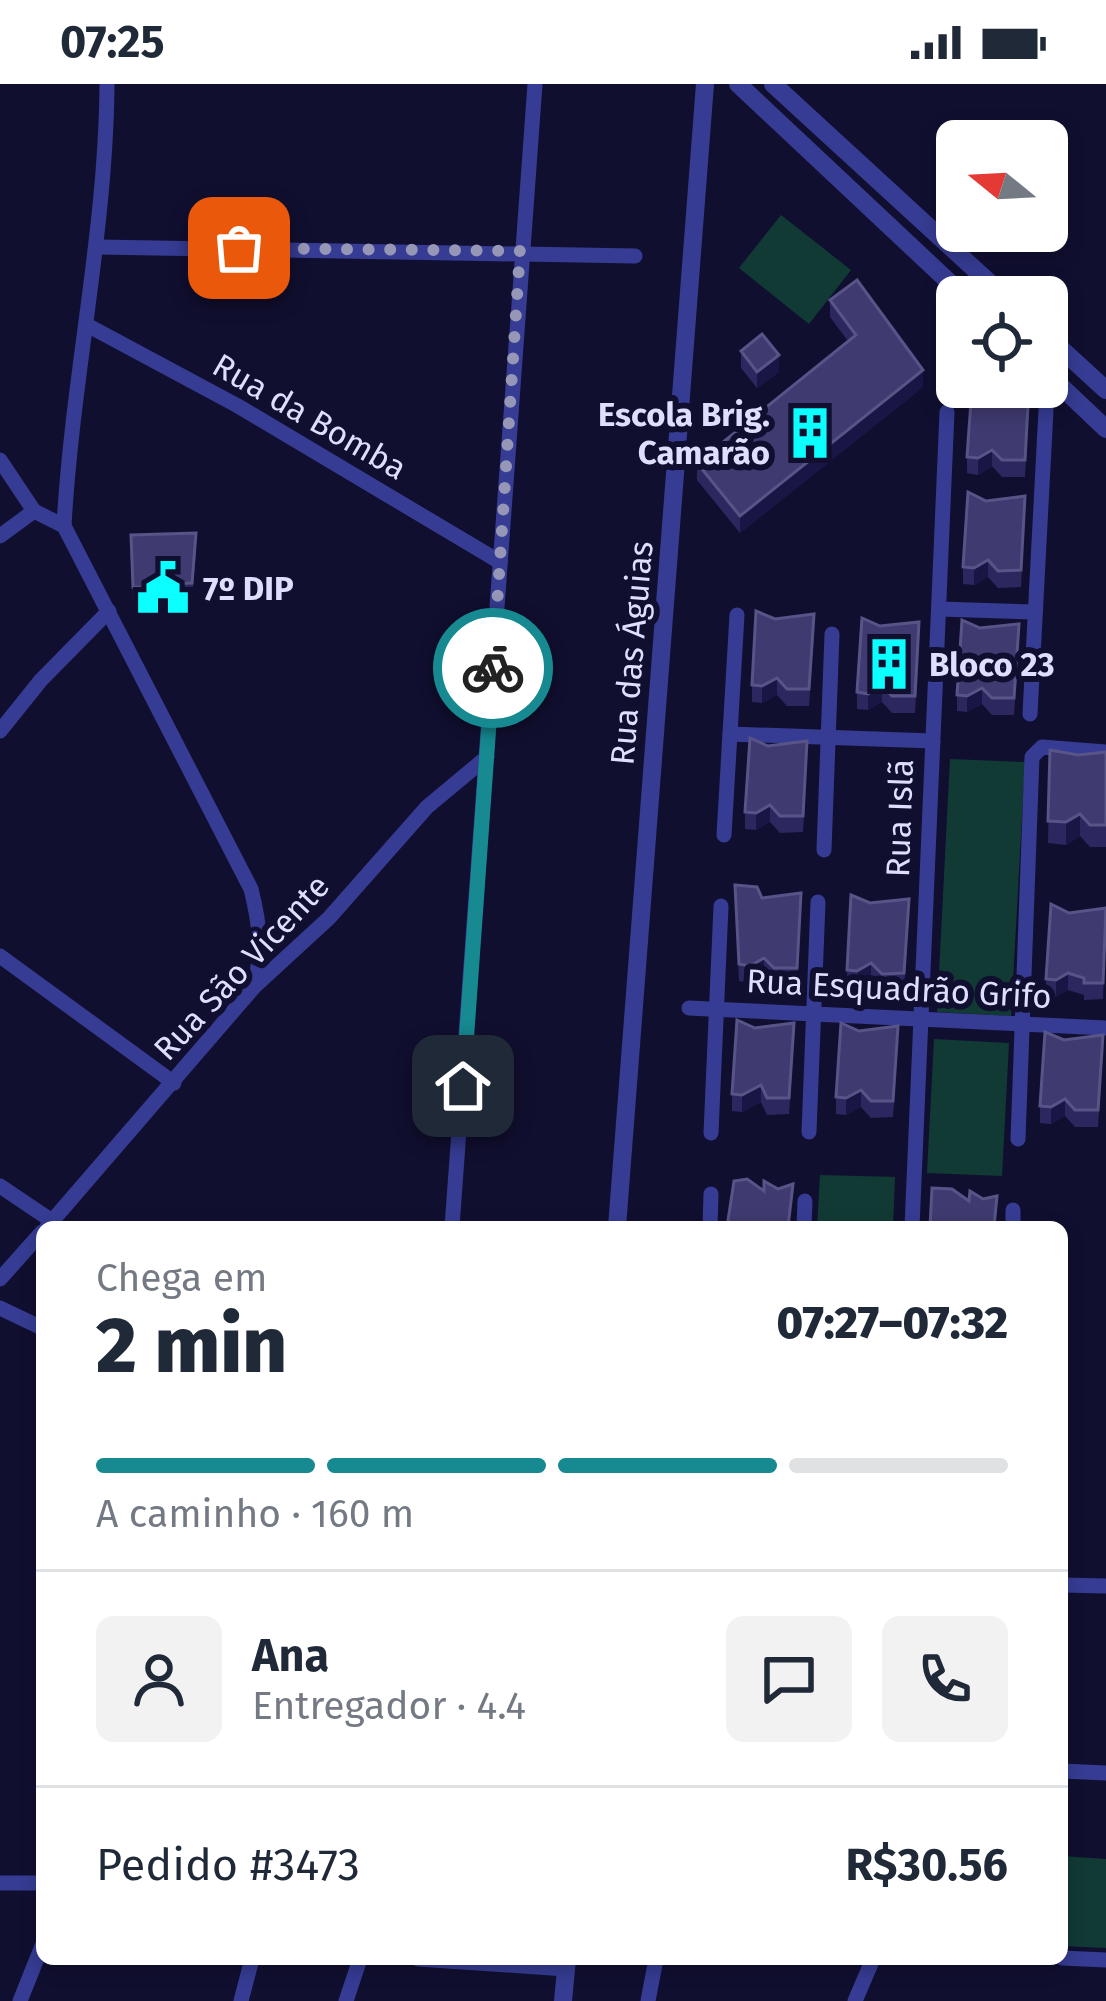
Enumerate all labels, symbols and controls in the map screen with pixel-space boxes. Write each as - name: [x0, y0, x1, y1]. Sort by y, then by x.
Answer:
- text: 07:25: [60, 15, 165, 69]
- north arrow: [936, 120, 1068, 252]
- map controls: [936, 120, 1068, 408]
- pin: [188, 197, 290, 299]
- icon: bag: [206, 215, 272, 281]
- button: locate: [936, 276, 1068, 408]
- street label: Rua da Bomba: [205, 345, 414, 488]
- place label: Escola Brig. Camarão: [598, 395, 770, 473]
- building icon: Escola Brig. Camarão: [781, 404, 839, 462]
- street label: Rua das Águias: [602, 539, 662, 767]
- public building icon: 7º DIP: [134, 559, 192, 617]
- place label: 7º DIP: [203, 569, 294, 609]
- courier: [433, 608, 553, 728]
- icon: bike: [460, 635, 526, 701]
- building icon: Bloco 23: [860, 635, 918, 693]
- place label: Bloco 23: [929, 645, 1055, 685]
- street label: Rua Islã: [878, 758, 922, 878]
- street label: Rua São Vicente: [145, 867, 338, 1069]
- street label: Rua Esquadrão Grifo: [745, 961, 1053, 1017]
- pin: [412, 1035, 514, 1137]
- icon: home: [430, 1053, 496, 1119]
- text: Chega em: [96, 1255, 267, 1301]
- text: 07:27–07:32: [777, 1296, 1008, 1350]
- text: 2 min: [96, 1299, 287, 1393]
- text: A caminho · 160 m: [96, 1491, 414, 1537]
- button: person: [96, 1616, 222, 1742]
- button: chat: [726, 1616, 852, 1742]
- button: phone: [882, 1616, 1008, 1742]
- text: Ana: [252, 1629, 329, 1683]
- text: Entregador · 4.4: [252, 1683, 526, 1729]
- text: Pedido #3473: [96, 1838, 360, 1892]
- text: R$30.56: [845, 1838, 1008, 1892]

